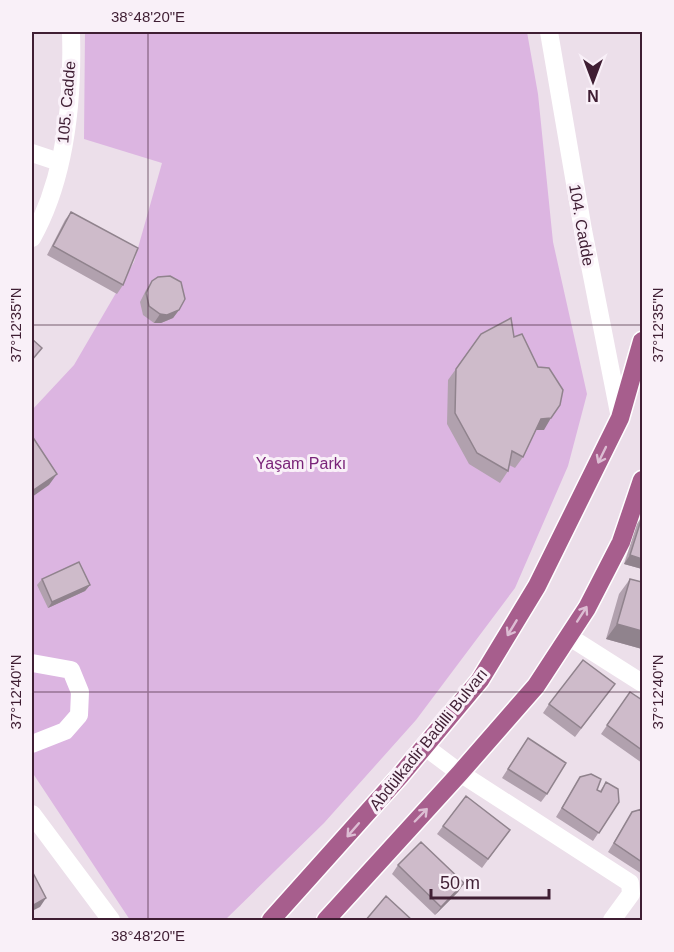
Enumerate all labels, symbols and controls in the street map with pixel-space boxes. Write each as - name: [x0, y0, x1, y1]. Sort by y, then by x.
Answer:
- text: 38°48'20"E: [111, 8, 185, 25]
- north arrow: [563, 51, 623, 111]
- street label: 105. Cadde: [54, 60, 79, 144]
- text: N: [587, 87, 599, 104]
- street label: 104. Cadde: [566, 183, 597, 267]
- text: 37°12'35"N: [7, 287, 24, 363]
- text: 37°12'35"N: [649, 287, 666, 363]
- one-way arrow: [595, 445, 607, 463]
- park label: Yaşam Parkı: [256, 455, 346, 472]
- one-way arrow: [576, 606, 589, 623]
- one-way arrow: [506, 619, 518, 636]
- text: 37°12'40"N: [7, 654, 24, 730]
- text: 37°12'40"N: [649, 654, 666, 730]
- street label: Abdülkadir Badilli Bulvarı: [366, 665, 491, 813]
- one-way arrow: [414, 807, 428, 822]
- one-way arrow: [346, 822, 360, 837]
- scale bar: [431, 862, 550, 900]
- text: 50 m: [440, 873, 480, 893]
- text: 38°48'20"E: [111, 927, 185, 944]

